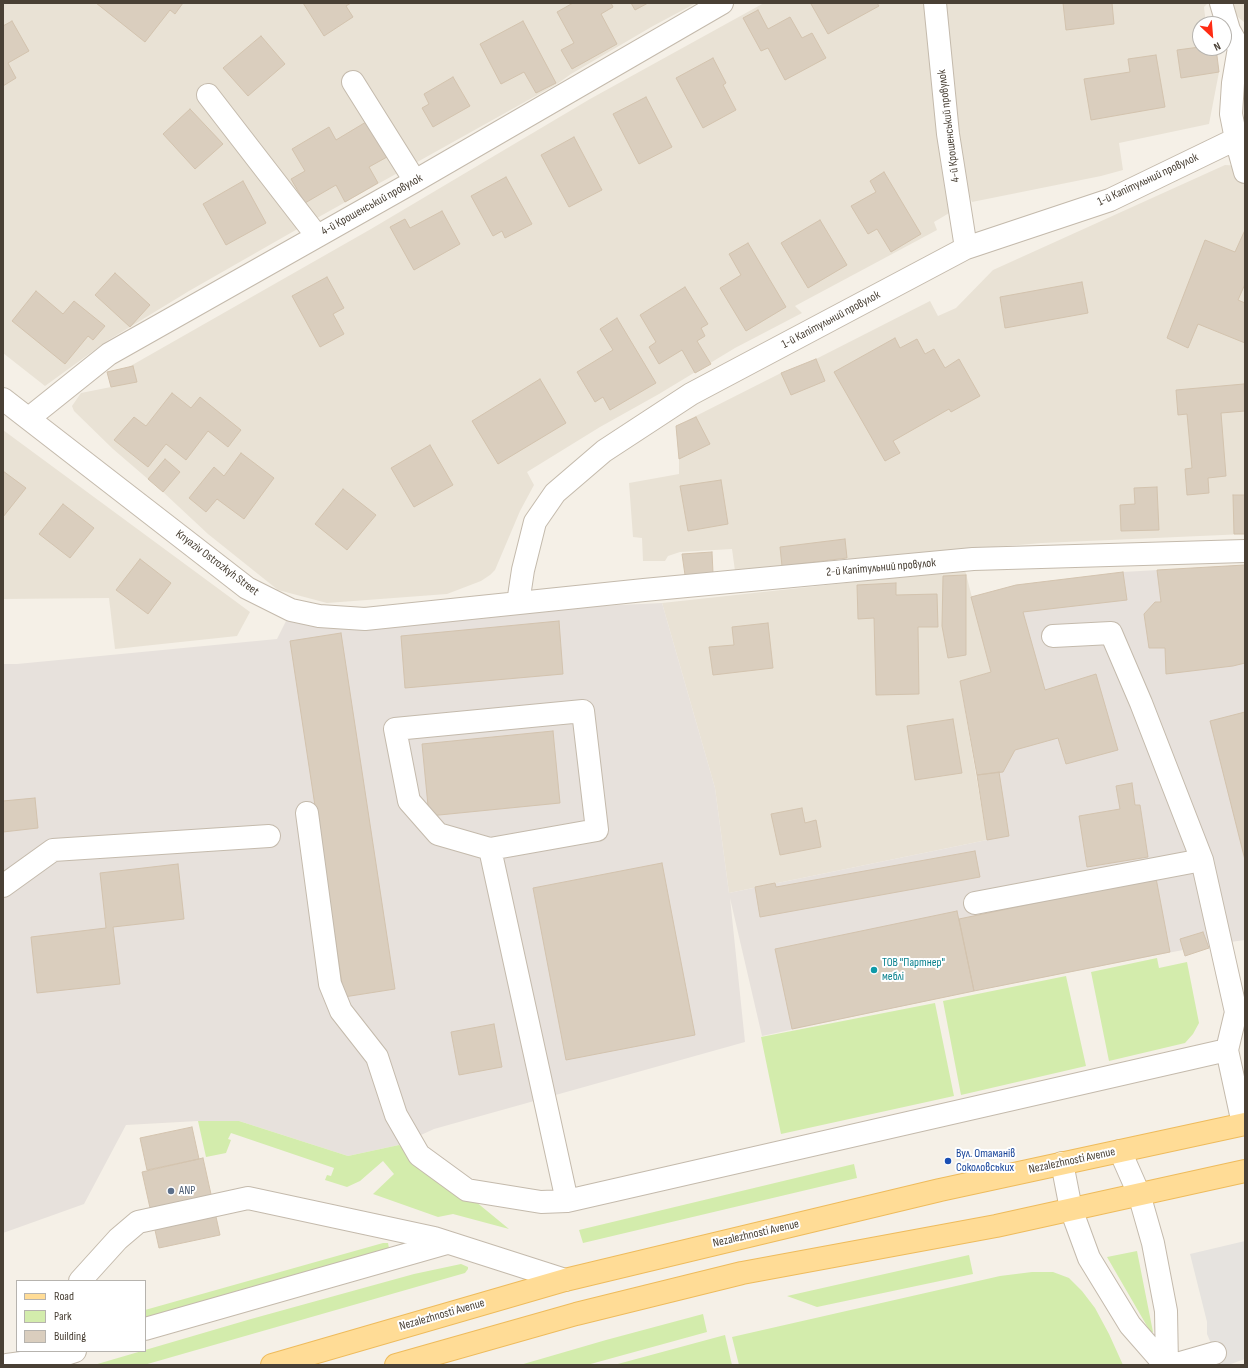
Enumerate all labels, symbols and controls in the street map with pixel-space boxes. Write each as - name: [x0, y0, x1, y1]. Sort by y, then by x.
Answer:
- north arrow: [1192, 16, 1232, 56]
- text: N: [1212, 39, 1223, 53]
- street label: 4-й Крошенський провулок: [935, 69, 963, 183]
- street label: 1-й Капітульний провулок: [1095, 150, 1201, 210]
- street label: 4-й Крошенський провулок: [319, 171, 425, 239]
- street label: 1-й Капітульний провулок: [779, 288, 883, 352]
- street label: Knyaziv Ostrozkyh Street: [173, 527, 261, 599]
- street label: 2-й Капітульний провулок: [826, 556, 936, 580]
- place label: ТОВ "Партнер" меблі: [882, 956, 945, 984]
- marker: ТОВ "Партнер" меблі: [869, 965, 879, 975]
- street label: Nezalezhnosti Avenue: [1027, 1145, 1117, 1177]
- place label: Вул. Отаманів Соколовських: [956, 1147, 1015, 1175]
- marker: Вул. Отаманів Соколовських: [943, 1156, 953, 1166]
- place label: ANP: [179, 1184, 195, 1198]
- marker: ANP: [166, 1186, 176, 1196]
- street label: Nezalezhnosti Avenue: [712, 1217, 800, 1251]
- legend: [16, 1280, 146, 1352]
- text: Road: [54, 1289, 74, 1304]
- street label: Nezalezhnosti Avenue: [398, 1296, 486, 1334]
- text: Park: [54, 1309, 72, 1324]
- text: Building: [54, 1329, 86, 1344]

